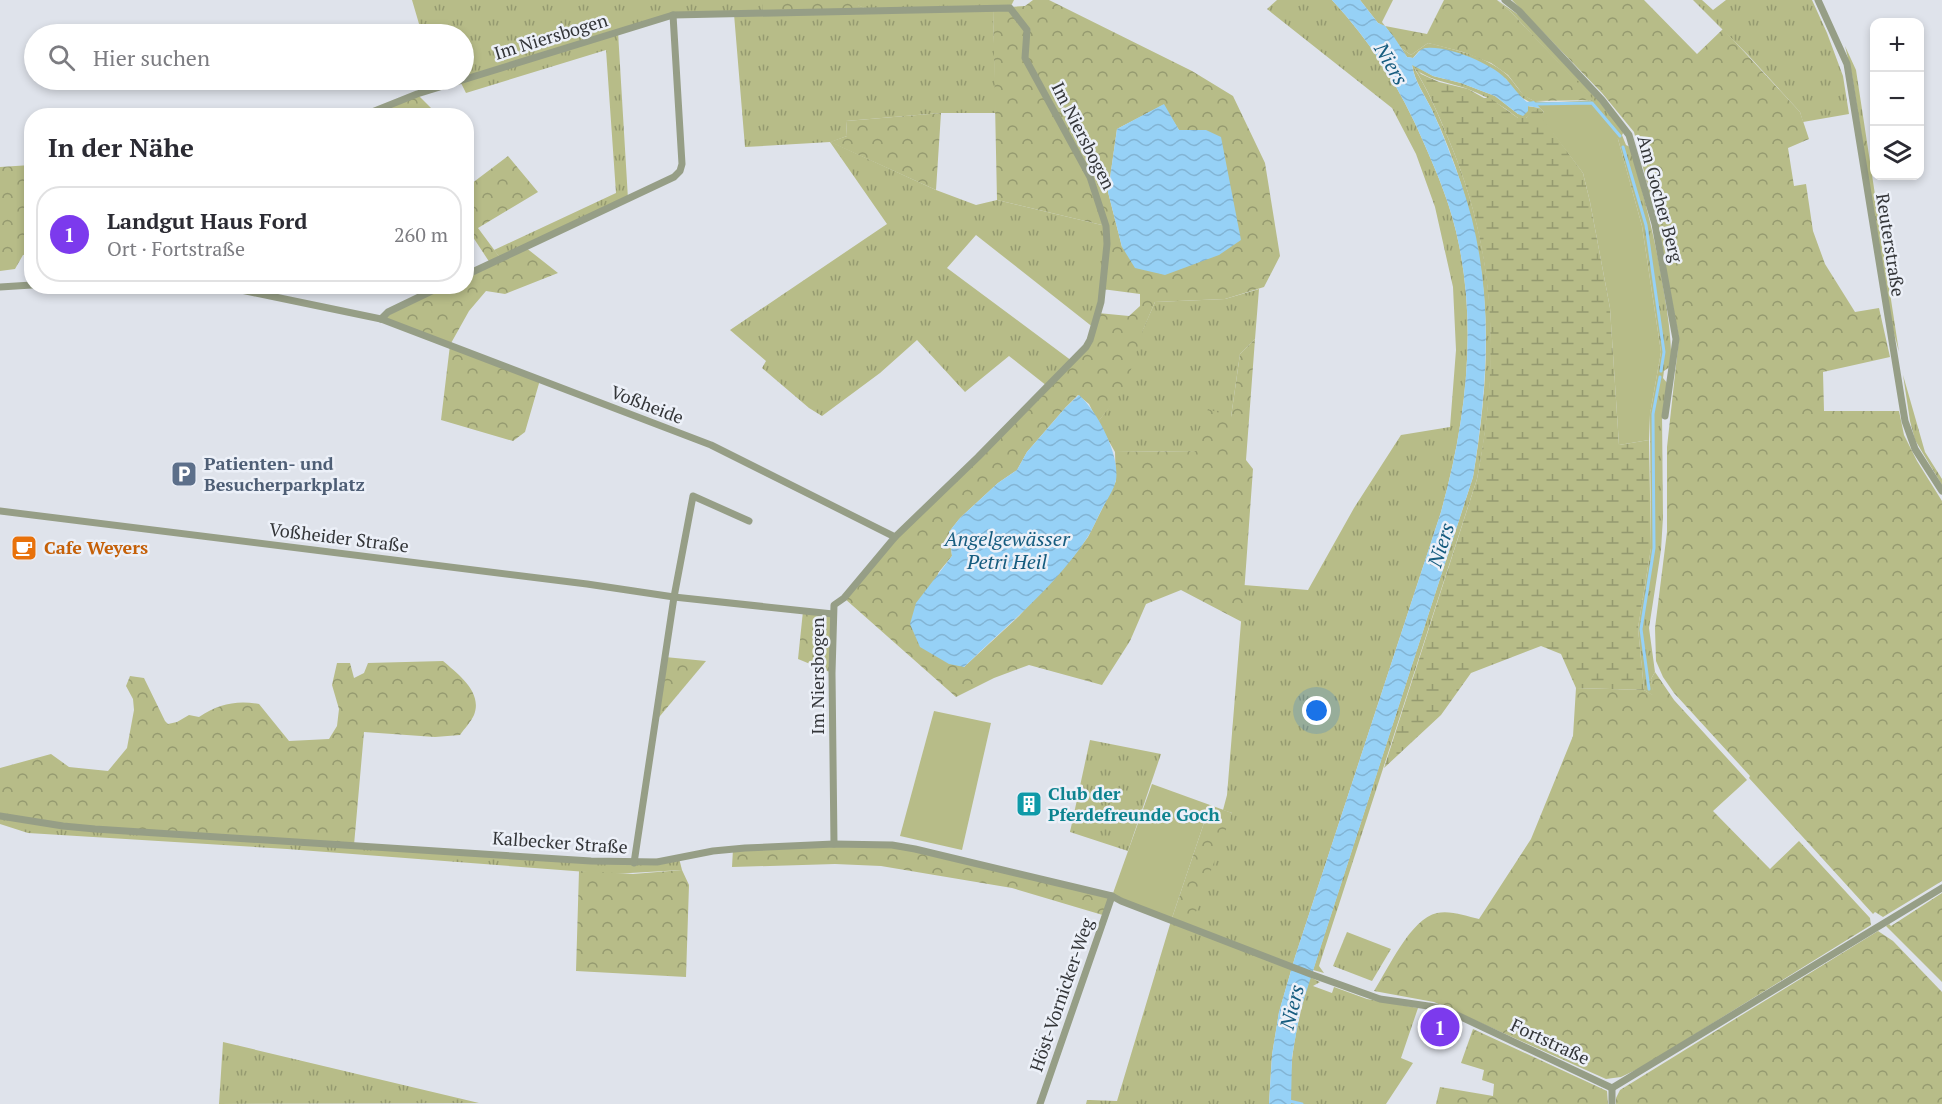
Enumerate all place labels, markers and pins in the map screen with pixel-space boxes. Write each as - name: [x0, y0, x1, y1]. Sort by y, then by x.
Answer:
- place label: Patienten- und Besucherparkplatz: [204, 451, 365, 496]
- parking icon: Patienten- und Besucherparkplatz: [169, 459, 199, 489]
- cafe icon: Cafe Weyers: [9, 533, 39, 563]
- place label: Cafe Weyers: [44, 535, 148, 559]
- place label: Club der Pferdefreunde Goch: [1048, 781, 1220, 826]
- building icon: Club der Pferdefreunde Goch: [1014, 789, 1044, 819]
- pin: 1: [1420, 1004, 1460, 1050]

